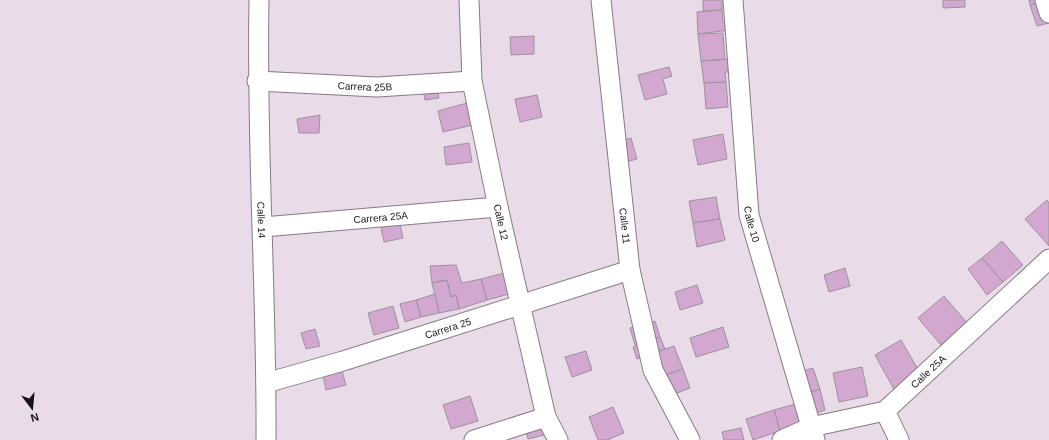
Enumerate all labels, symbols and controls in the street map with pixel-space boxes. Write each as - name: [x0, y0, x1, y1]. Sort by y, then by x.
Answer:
- street label: Carrera 25B: [337, 80, 393, 93]
- street label: Calle 14: [256, 201, 268, 239]
- street label: Calle 12: [492, 203, 511, 241]
- street label: Calle 10: [743, 206, 762, 244]
- street label: Calle 11: [618, 207, 633, 245]
- street label: Carrera 25A: [353, 209, 409, 225]
- street label: Carrera 25: [423, 315, 473, 340]
- street label: Calle 25A: [908, 352, 948, 390]
- north arrow: [12, 388, 52, 428]
- text: N: [29, 411, 40, 424]

